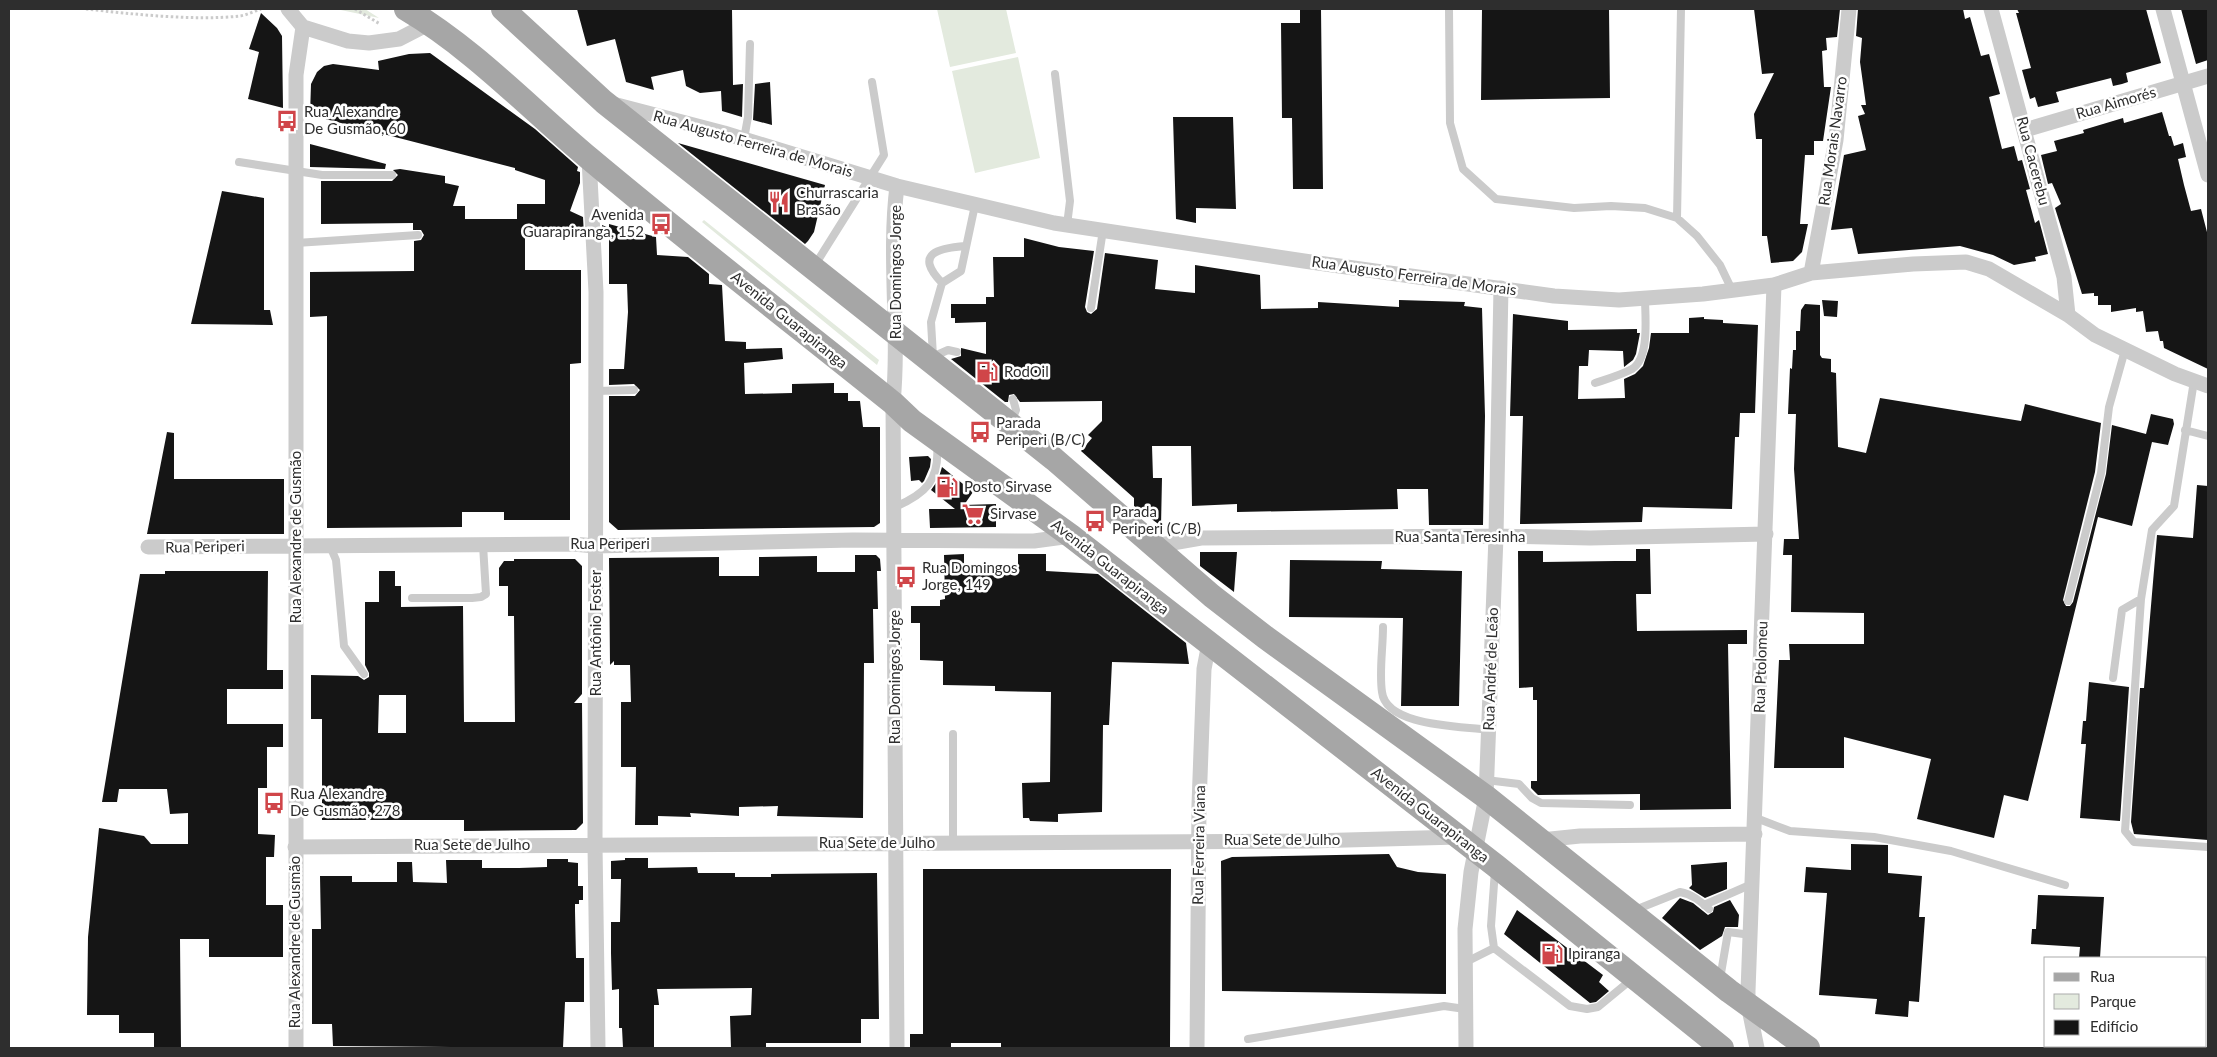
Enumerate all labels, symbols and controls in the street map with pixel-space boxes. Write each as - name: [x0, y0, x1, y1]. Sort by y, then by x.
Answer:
- street label: Rua Morais Navarro: [1814, 75, 1850, 207]
- street label: Rua Aimorés: [2074, 82, 2158, 122]
- place label: Rua Alexandre De Gusmão, 60: [304, 102, 406, 137]
- street label: Rua Augusto Ferreira de Morais: [651, 106, 855, 180]
- bus stop icon: Rua Alexandre De Gusmão, 60: [274, 108, 300, 134]
- street label: Rua Cacerebu: [2013, 114, 2054, 207]
- place label: Churrascaria Brasão: [796, 183, 879, 218]
- restaurant icon: Churrascaria Brasão: [766, 189, 792, 215]
- place label: Avenida Guarapiranga, 152: [523, 205, 644, 240]
- street label: Rua Domingos Jorge: [886, 205, 904, 339]
- bus stop icon: Avenida Guarapiranga, 152: [648, 211, 674, 237]
- street label: Rua Augusto Ferreira de Morais: [1311, 252, 1518, 298]
- street label: Avenida Guarapiranga: [728, 267, 851, 372]
- fuel station icon: RodOil: [974, 359, 1000, 385]
- place label: RodOil: [1004, 362, 1049, 380]
- place label: Parada Periperi (B/C): [996, 413, 1085, 448]
- bus stop icon: Parada Periperi (B/C): [967, 419, 993, 445]
- street label: Rua Alexandre de Gusmão: [286, 451, 304, 623]
- fuel station icon: Posto Sirvase: [934, 474, 960, 500]
- place label: Posto Sirvase: [964, 477, 1052, 495]
- supermarket icon: Sirvase: [960, 501, 986, 527]
- place label: Parada Periperi (C/B): [1112, 502, 1201, 537]
- place label: Sirvase: [990, 504, 1037, 522]
- bus stop icon: Parada Periperi (C/B): [1082, 508, 1108, 534]
- street label: Avenida Guarapiranga: [1048, 515, 1173, 618]
- street label: Rua Santa Teresinha: [1394, 527, 1526, 545]
- street label: Rua Periperi: [570, 534, 650, 552]
- street label: Rua Periperi: [165, 536, 245, 556]
- place label: Rua Domingos Jorge, 149: [922, 558, 1018, 593]
- bus stop icon: Rua Domingos Jorge, 149: [893, 564, 919, 590]
- street label: Rua Antônio Foster: [586, 569, 604, 696]
- street label: Rua André de Leão: [1479, 607, 1501, 731]
- street label: Rua Domingos Jorge: [885, 610, 903, 744]
- street label: Rua Ptolomeu: [1749, 621, 1771, 713]
- street label: Avenida Guarapiranga: [1368, 763, 1493, 866]
- place label: Rua Alexandre De Gusmão, 278: [290, 784, 400, 819]
- street label: Rua Ferreira Viana: [1188, 785, 1208, 905]
- bus stop icon: Rua Alexandre De Gusmão, 278: [261, 790, 287, 816]
- street label: Rua Sete de Julho: [1224, 830, 1340, 848]
- street label: Rua Sete de Julho: [819, 833, 935, 851]
- street label: Rua Sete de Julho: [414, 835, 530, 853]
- street label: Rua Alexandre de Gusmão: [285, 856, 303, 1028]
- fuel station icon: Ipiranga: [1539, 941, 1565, 967]
- place label: Ipiranga: [1568, 944, 1621, 962]
- legend: [2044, 957, 2207, 1047]
- text: Rua: [2090, 967, 2115, 985]
- text: Parque: [2090, 992, 2136, 1010]
- text: Edifício: [2090, 1017, 2138, 1035]

